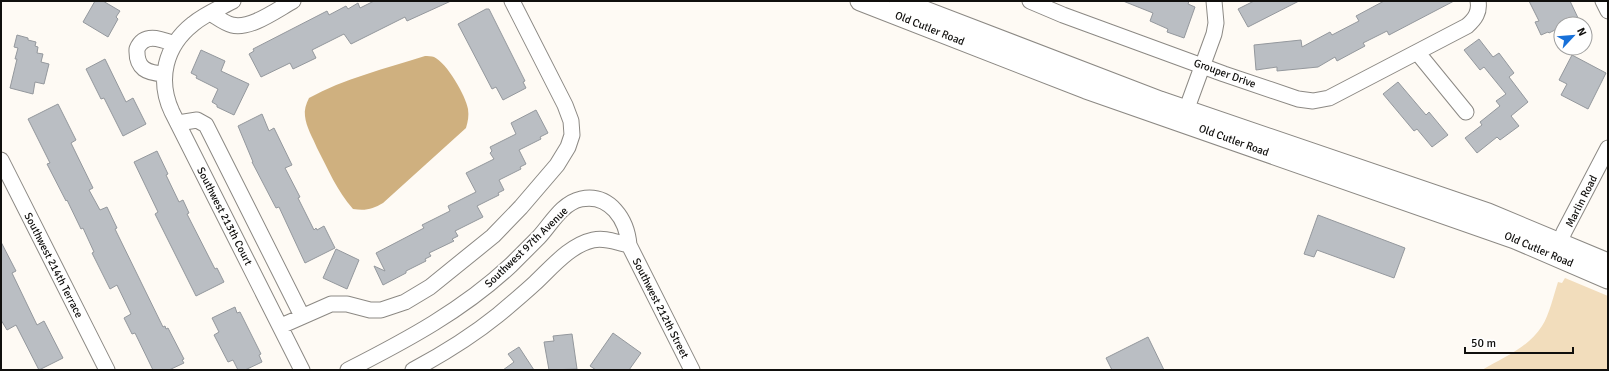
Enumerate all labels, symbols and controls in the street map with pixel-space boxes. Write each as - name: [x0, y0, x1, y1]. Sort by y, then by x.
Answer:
- street label: Old Cutler Road: [893, 9, 967, 48]
- north arrow: [1553, 16, 1593, 56]
- text: N: [1574, 26, 1589, 38]
- street label: Grouper Drive: [1192, 56, 1258, 91]
- street label: Old Cutler Road: [1197, 122, 1271, 159]
- street label: Southwest 213th Court: [194, 165, 255, 268]
- street label: Marlin Road: [1563, 173, 1600, 229]
- street label: Southwest 97th Avenue: [482, 204, 571, 290]
- street label: Southwest 214th Terrace: [21, 211, 86, 320]
- street label: Old Cutler Road: [1502, 229, 1575, 270]
- street label: Southwest 212th Street: [630, 256, 692, 361]
- scale bar: [1465, 329, 1573, 355]
- text: 50 m: [1471, 336, 1496, 351]

